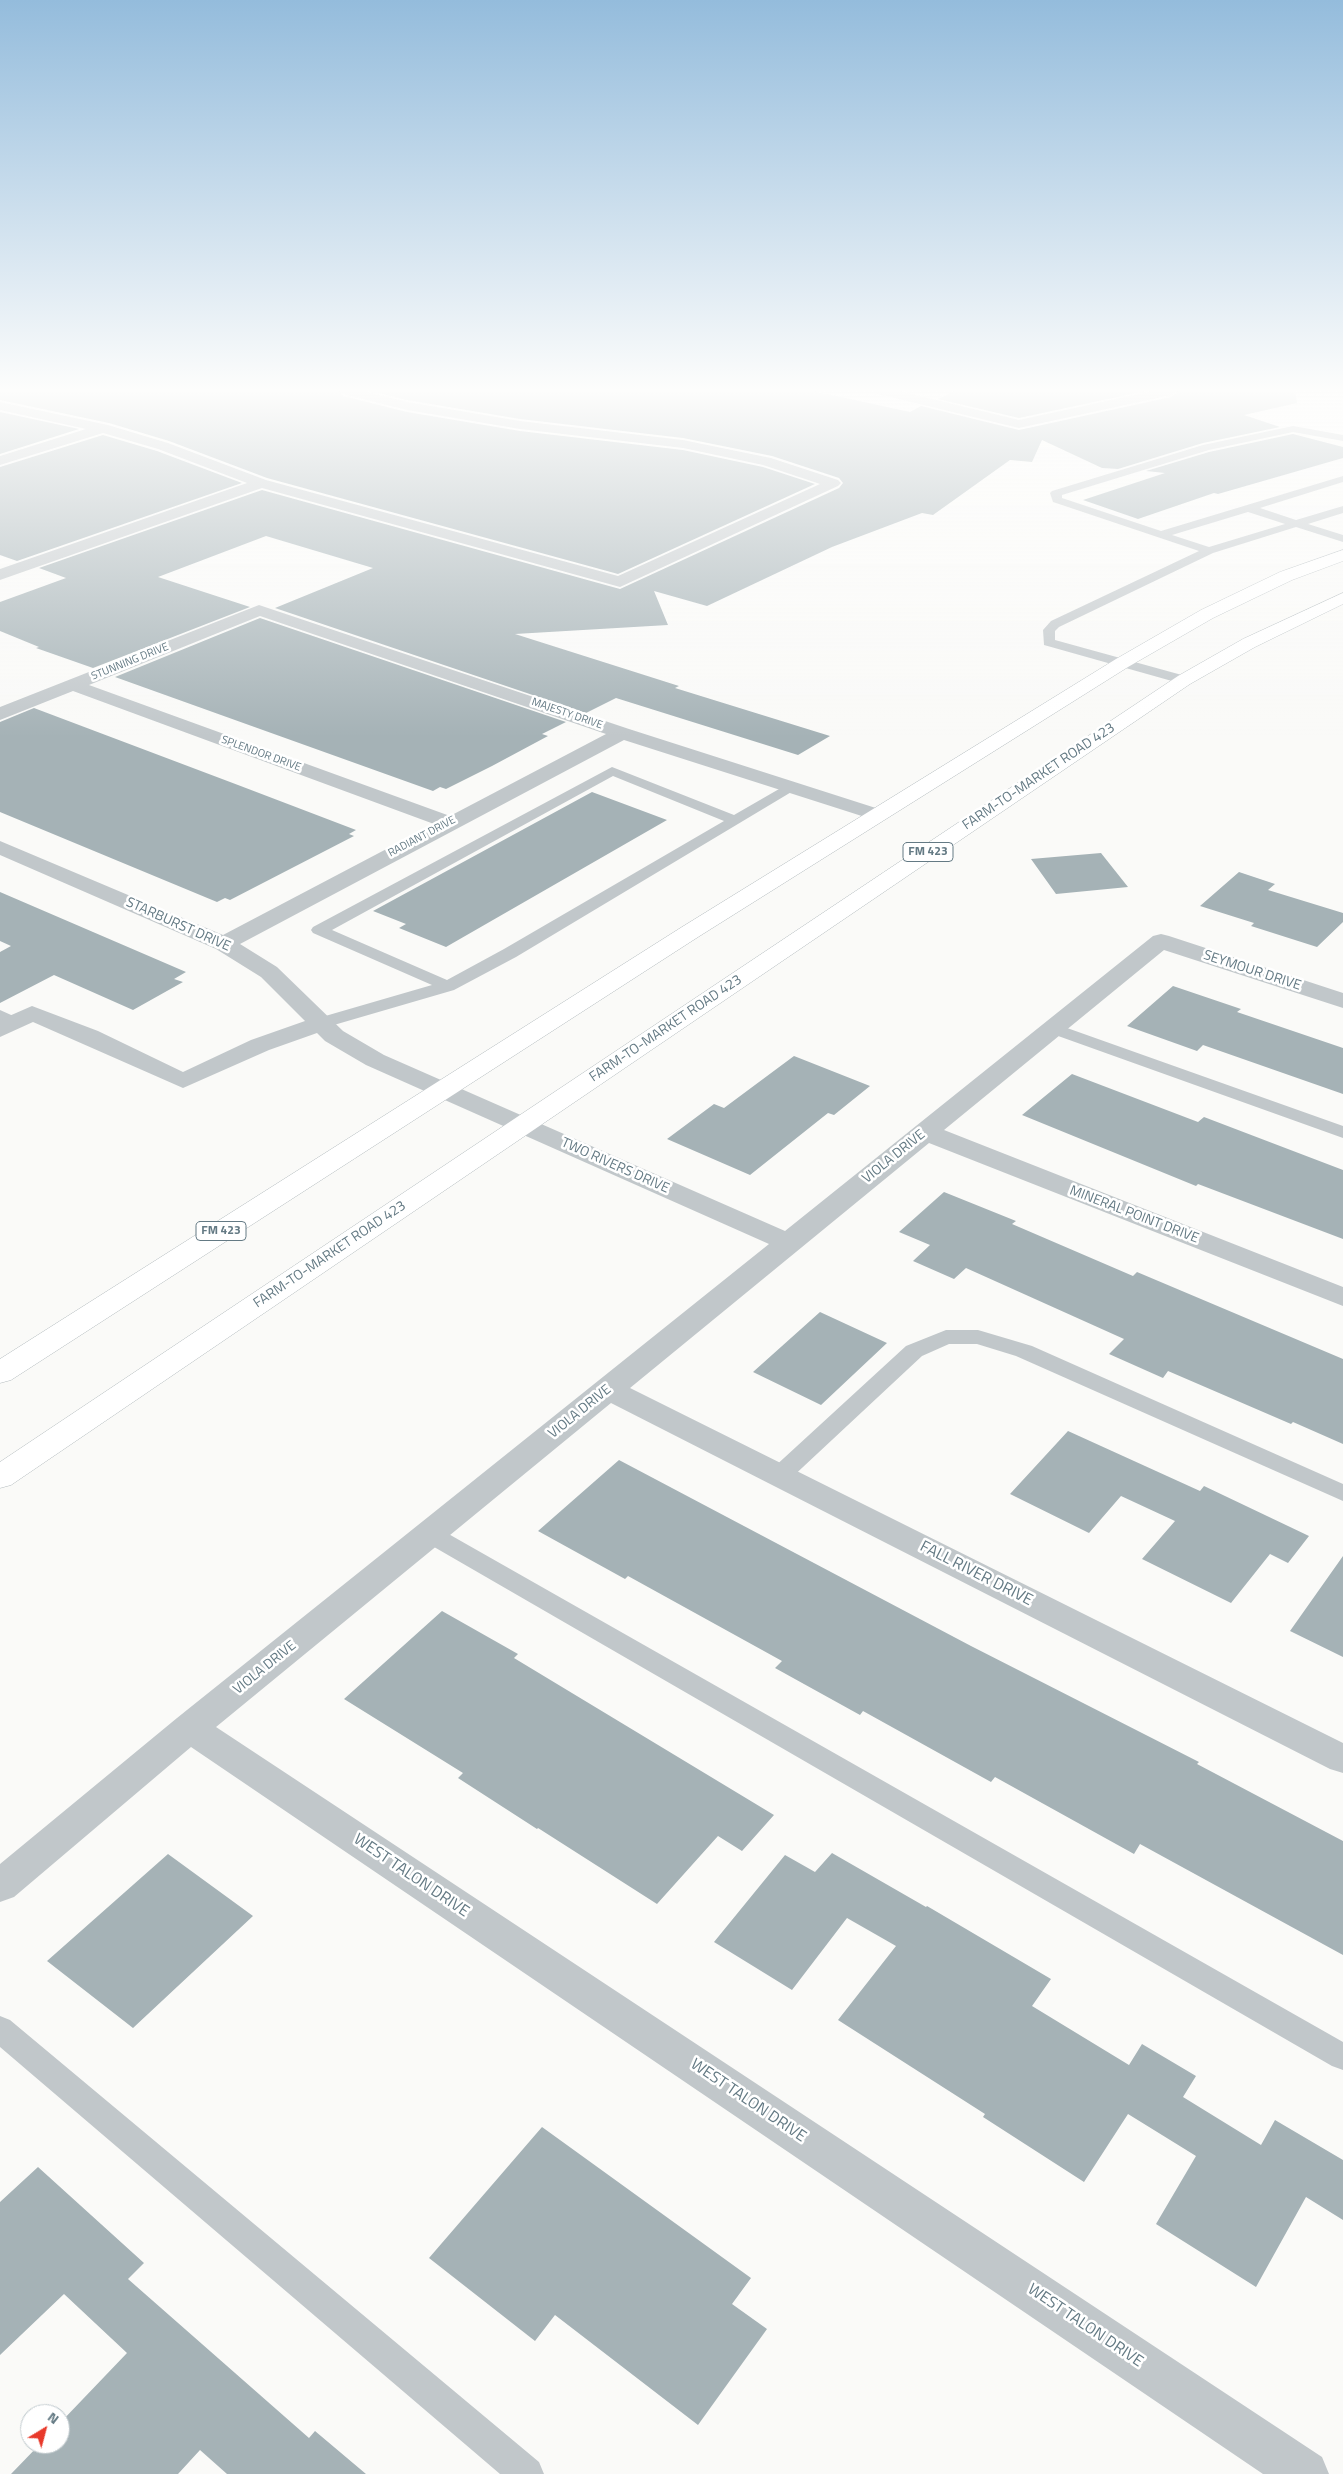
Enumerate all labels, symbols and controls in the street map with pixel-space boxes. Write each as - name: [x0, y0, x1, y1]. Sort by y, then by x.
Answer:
- street label: STUNNING DRIVE: [89, 641, 171, 683]
- street label: MAJESTY DRIVE: [530, 696, 604, 732]
- street label: FARM-TO-MARKET ROAD 423: [960, 720, 1118, 834]
- street label: SPLENDOR DRIVE: [219, 733, 303, 775]
- street label: RADIANT DRIVE: [386, 814, 458, 860]
- road number: FM 423: [903, 842, 953, 862]
- street label: STARBURST DRIVE: [123, 894, 233, 956]
- street label: SEYMOUR DRIVE: [1201, 947, 1303, 995]
- street label: FARM-TO-MARKET ROAD 423: [587, 972, 745, 1086]
- street label: VIOLA DRIVE: [859, 1127, 929, 1187]
- street label: TWO RIVERS DRIVE: [558, 1135, 672, 1197]
- street label: MINERAL POINT DRIVE: [1067, 1183, 1201, 1247]
- street label: FARM-TO-MARKET ROAD 423: [251, 1198, 409, 1312]
- road number: FM 423: [196, 1222, 246, 1240]
- street label: VIOLA DRIVE: [545, 1382, 615, 1442]
- street label: FALL RIVER DRIVE: [916, 1537, 1036, 1611]
- street label: VIOLA DRIVE: [230, 1638, 300, 1698]
- street label: WEST TALON DRIVE: [350, 1830, 472, 1922]
- street label: WEST TALON DRIVE: [687, 2055, 809, 2147]
- street label: WEST TALON DRIVE: [1024, 2280, 1146, 2372]
- north arrow: [20, 2404, 70, 2454]
- text: N: [44, 2406, 64, 2429]

